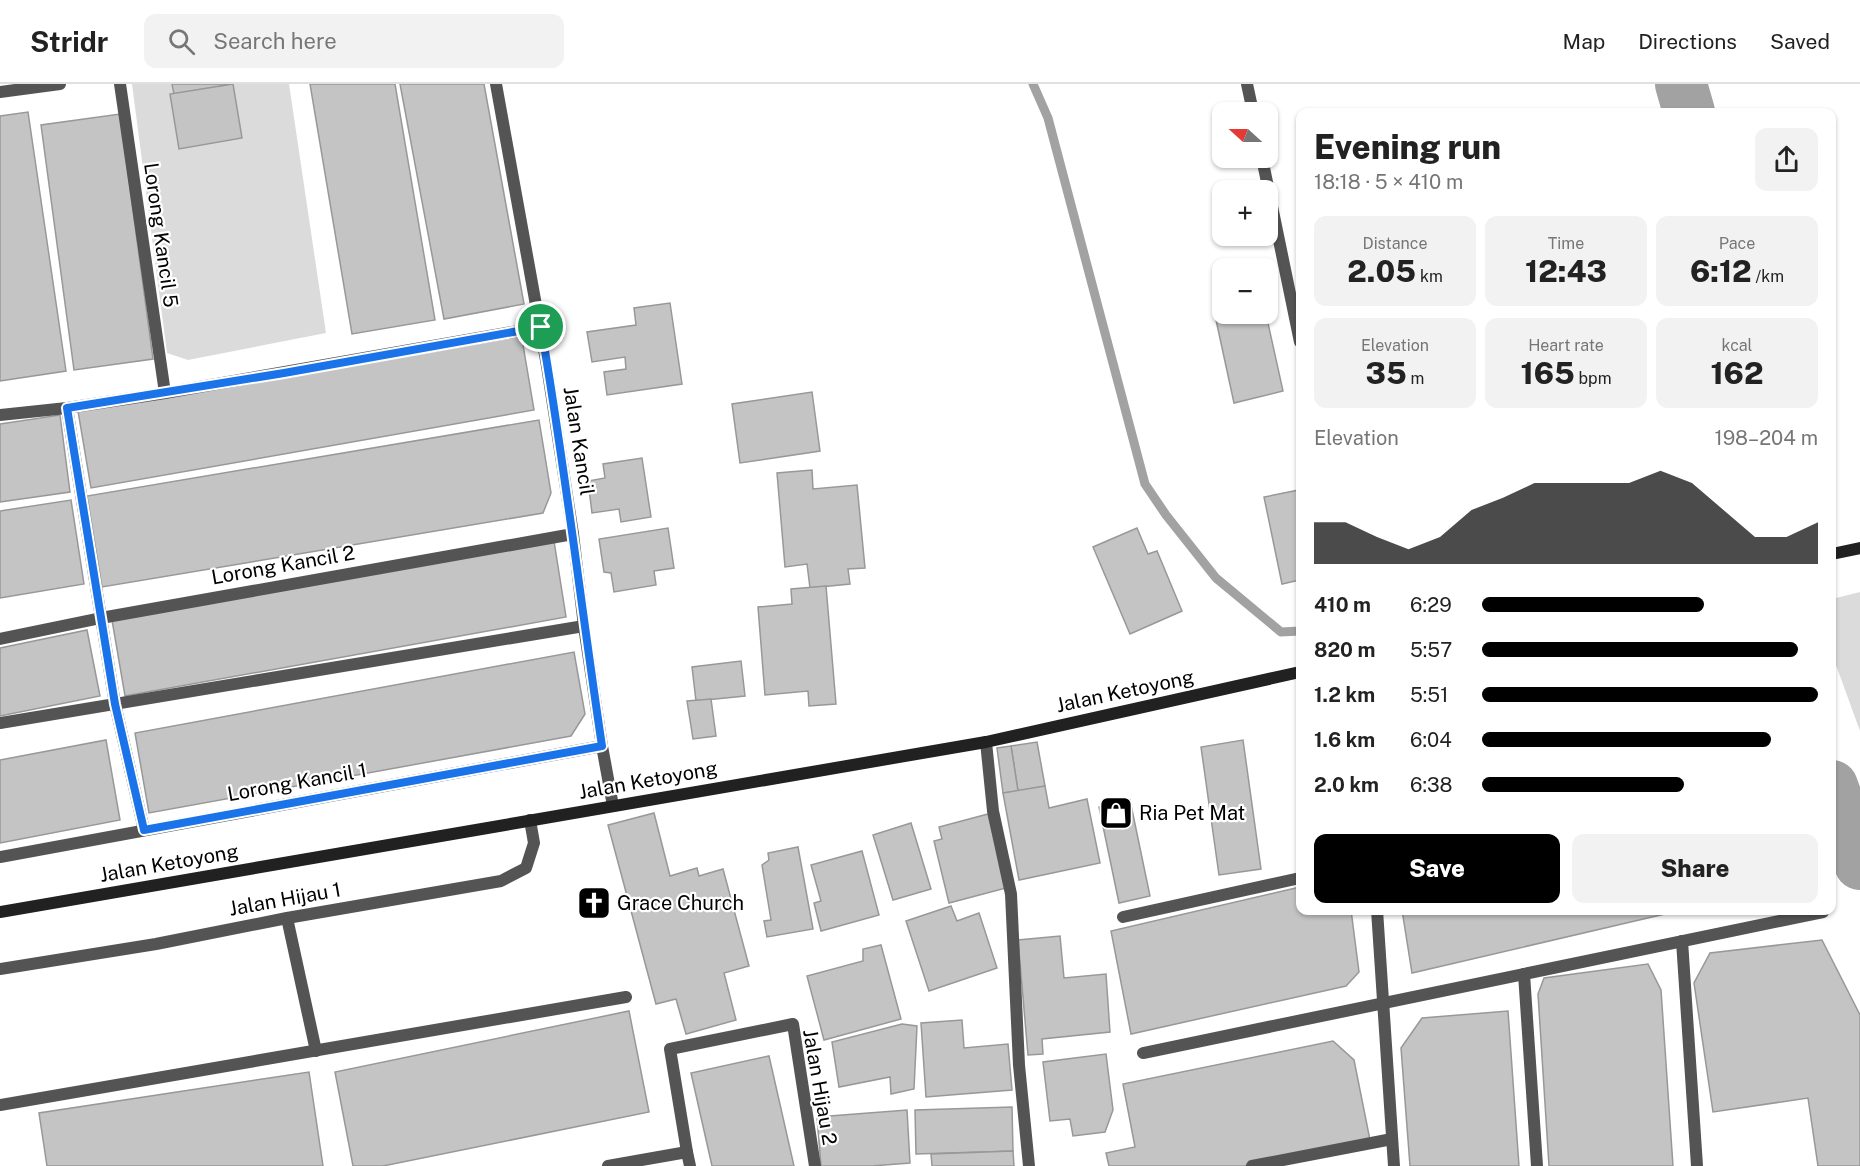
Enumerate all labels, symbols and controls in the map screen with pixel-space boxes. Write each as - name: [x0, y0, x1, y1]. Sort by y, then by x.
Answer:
- search box: [144, 14, 564, 68]
- text: Stridr: [30, 25, 108, 58]
- icon: search: [165, 25, 198, 58]
- text: Search here: [213, 28, 337, 54]
- text: Map: [1563, 29, 1605, 54]
- text: Directions: [1638, 29, 1737, 54]
- text: Saved: [1770, 29, 1830, 54]
- north arrow: [1212, 102, 1278, 168]
- map controls: [1212, 102, 1278, 324]
- text: Evening run: [1314, 128, 1501, 166]
- button: share: [1755, 128, 1818, 191]
- street label: Lorong Kancil 5: [139, 161, 183, 309]
- text: 18:18 · 5 × 410 m: [1314, 170, 1463, 194]
- button: +: [1212, 180, 1278, 246]
- text: Distance: [1363, 234, 1427, 253]
- text: Time: [1548, 234, 1584, 253]
- text: Pace: [1719, 234, 1755, 253]
- text: 2.05: [1347, 253, 1416, 289]
- text: 12:43: [1525, 253, 1607, 289]
- text: 6:12: [1690, 253, 1752, 289]
- button: −: [1212, 258, 1278, 324]
- text: km: [1416, 267, 1443, 286]
- text: /km: [1752, 267, 1784, 286]
- pin: [515, 301, 566, 352]
- icon: arrive: [524, 310, 557, 343]
- text: Elevation: [1361, 336, 1429, 355]
- text: Heart rate: [1528, 336, 1604, 355]
- text: kcal: [1722, 336, 1752, 355]
- text: 35: [1366, 355, 1407, 391]
- text: 165: [1521, 355, 1575, 391]
- text: 162: [1710, 355, 1764, 391]
- text: m: [1407, 369, 1424, 388]
- text: bpm: [1575, 369, 1612, 388]
- street label: Jalan Kancil: [559, 385, 599, 497]
- text: Elevation: [1314, 426, 1399, 450]
- text: 198–204 m: [1715, 426, 1818, 450]
- street label: Lorong Kancil 2: [210, 541, 356, 589]
- text: 410 m: [1314, 593, 1371, 617]
- text: 6:29: [1410, 593, 1452, 617]
- text: 820 m: [1314, 638, 1375, 662]
- text: 5:57: [1410, 638, 1452, 662]
- street label: Jalan Ketoyong: [1054, 665, 1196, 717]
- text: 1.2 km: [1314, 683, 1375, 707]
- text: 5:51: [1410, 683, 1448, 707]
- text: 1.6 km: [1314, 728, 1375, 752]
- text: 6:04: [1410, 728, 1452, 752]
- street label: Jalan Ketoyong: [577, 756, 719, 804]
- street label: Lorong Kancil 1: [225, 758, 369, 806]
- text: 2.0 km: [1314, 773, 1379, 797]
- text: 6:38: [1410, 773, 1452, 797]
- shop icon: Ria Pet Mat: [1098, 795, 1134, 831]
- place label: Ria Pet Mat: [1139, 801, 1245, 825]
- button: Save: [1314, 834, 1560, 903]
- button: Share: [1572, 834, 1818, 903]
- street label: Jalan Ketoyong: [98, 839, 240, 887]
- street label: Jalan Hijau 1: [227, 877, 343, 921]
- church icon: Grace Church: [576, 885, 612, 921]
- place label: Grace Church: [617, 891, 744, 915]
- street label: Jalan Hijau 2: [798, 1027, 842, 1147]

